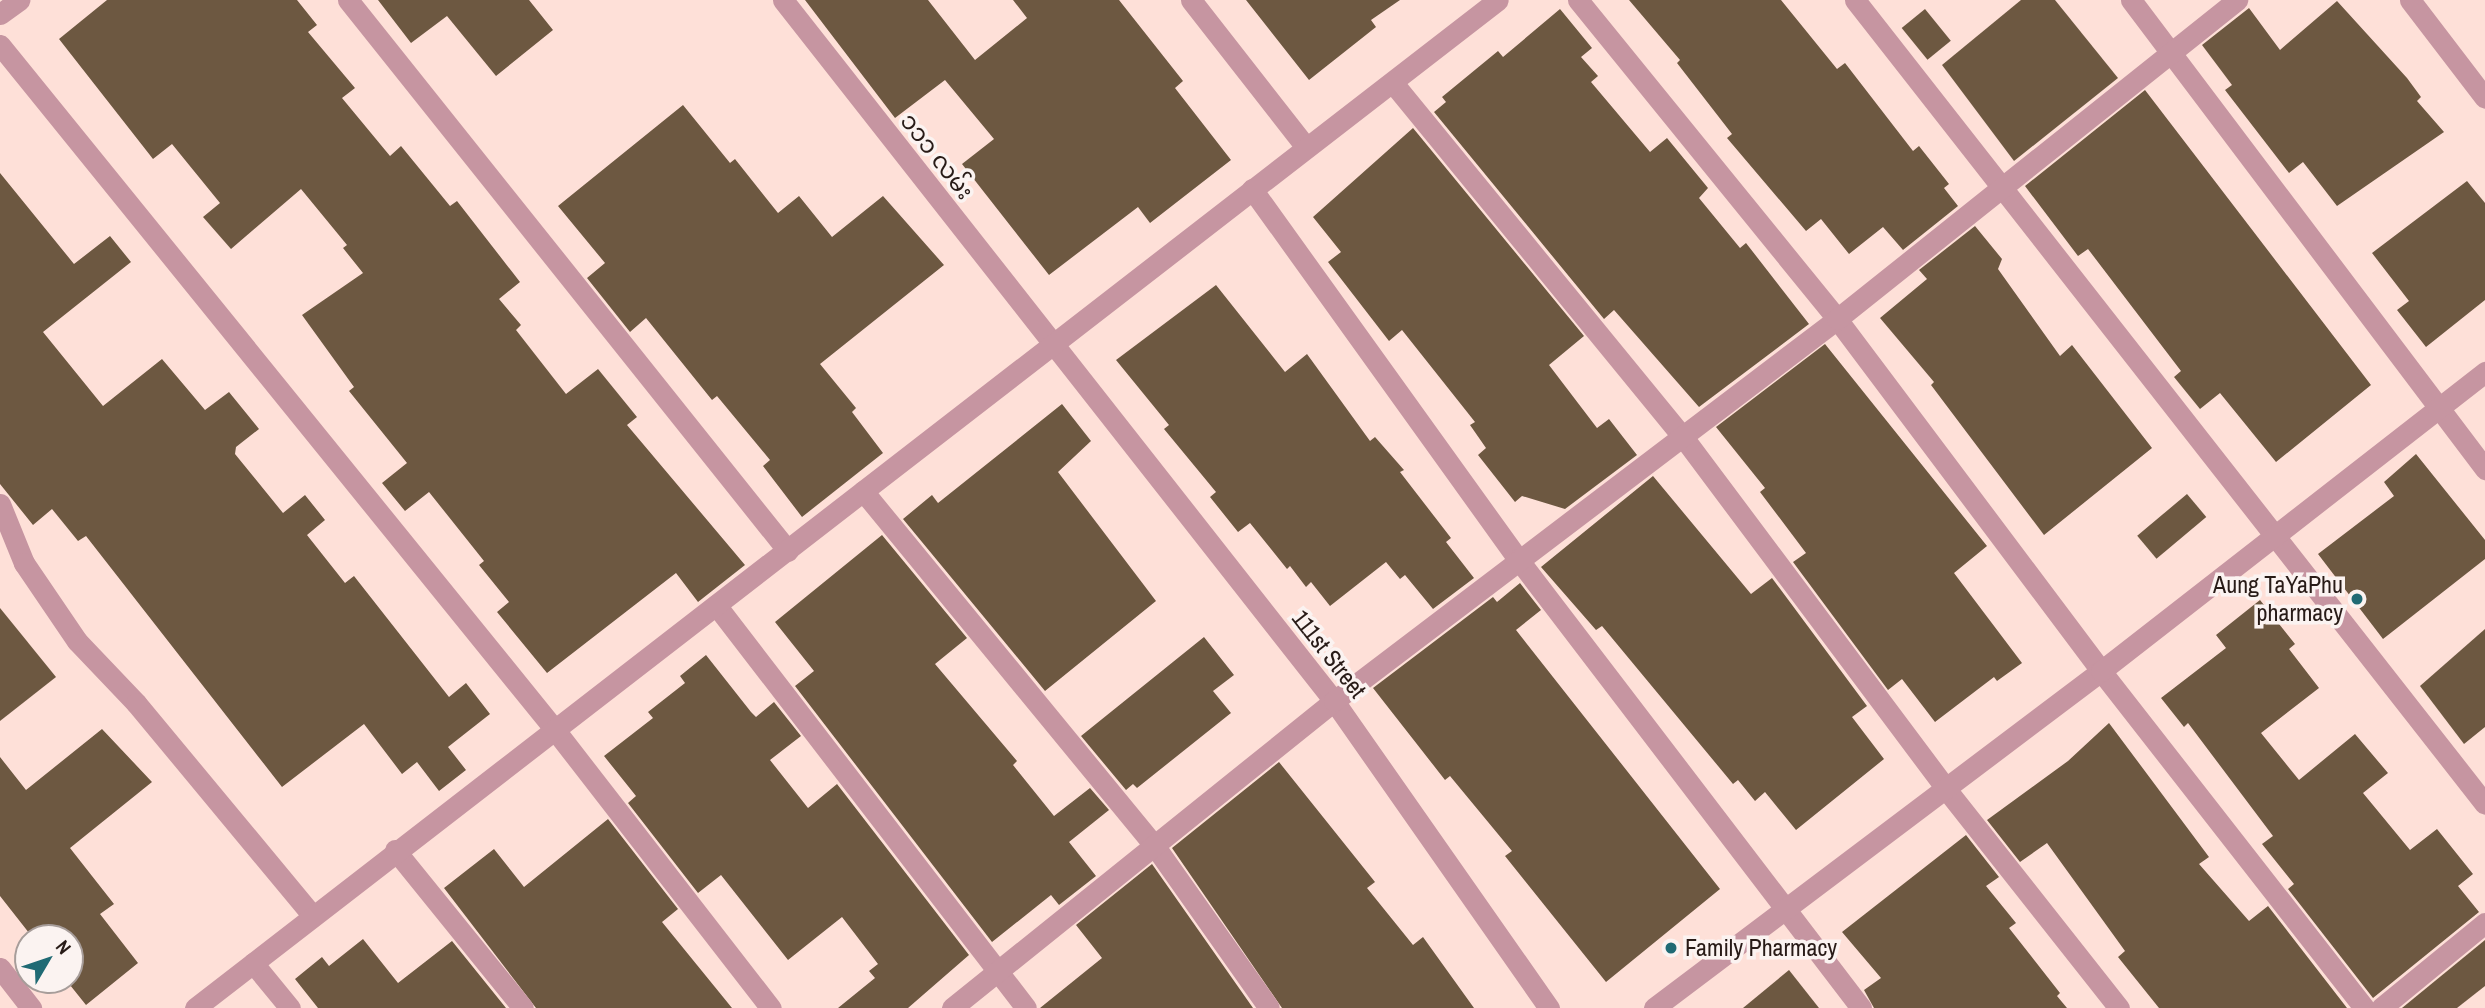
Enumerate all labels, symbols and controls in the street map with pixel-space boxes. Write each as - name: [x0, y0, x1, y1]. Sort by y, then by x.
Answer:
- street label: ၁၁၁ လမ်း: [894, 107, 980, 205]
- place label: Aung TaYaPhu pharmacy: [2213, 571, 2343, 627]
- marker: Aung TaYaPhu pharmacy: [2349, 591, 2365, 607]
- street label: 111st Street: [1286, 604, 1372, 704]
- north arrow: [14, 924, 84, 994]
- text: N: [50, 934, 77, 960]
- place label: Family Pharmacy: [1685, 934, 1837, 962]
- marker: Family Pharmacy: [1663, 940, 1679, 956]

